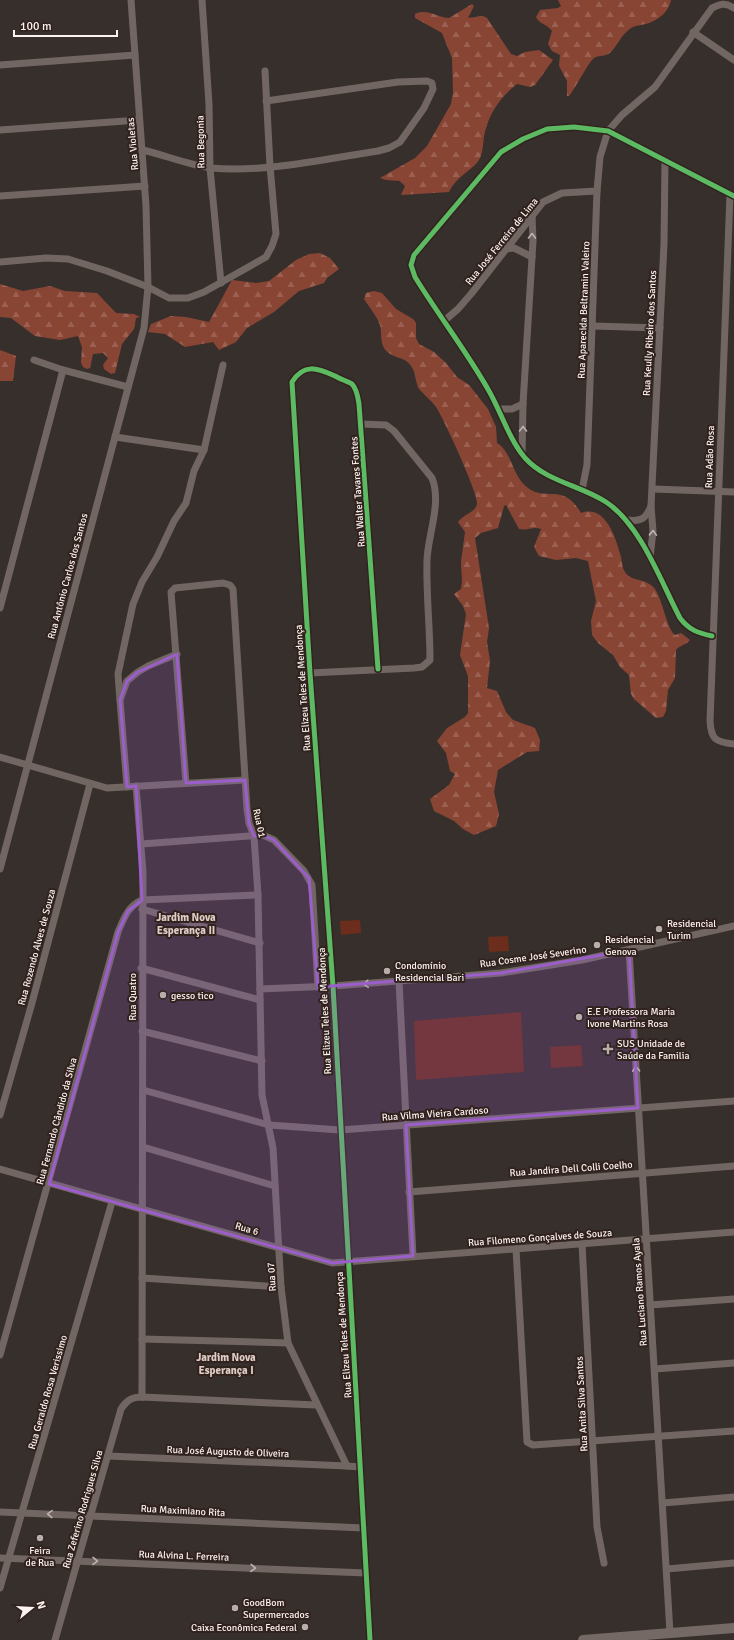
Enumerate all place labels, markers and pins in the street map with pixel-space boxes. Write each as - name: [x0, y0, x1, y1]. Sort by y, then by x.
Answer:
- place label: Residencial Turim: [667, 918, 716, 942]
- marker: Residencial Turim: [654, 924, 664, 934]
- place label: Residencial Genova: [605, 934, 654, 958]
- marker: Residencial Genova: [592, 940, 602, 950]
- place label: Condomínio Residencial Bari: [395, 960, 464, 984]
- marker: Condomínio Residencial Bari: [382, 966, 392, 976]
- marker: gesso tico: [158, 990, 168, 1000]
- place label: gesso tico: [171, 990, 214, 1002]
- place label: E.E Professora Maria Ivone Martins Rosa: [587, 1006, 675, 1030]
- marker: E.E Professora Maria Ivone Martins Rosa: [574, 1012, 584, 1022]
- place label: SUS Unidade de Saúde da Familia: [617, 1038, 689, 1062]
- marker: SUS Unidade de Saúde da Familia: [602, 1043, 614, 1055]
- marker: Feira de Rua: [35, 1533, 45, 1543]
- place label: Feira de Rua: [26, 1545, 54, 1569]
- place label: GoodBom Supermercados: [243, 1597, 310, 1621]
- marker: GoodBom Supermercados: [230, 1603, 240, 1613]
- place label: Caixa Econômica Federal: [191, 1622, 297, 1634]
- marker: Caixa Econômica Federal: [300, 1622, 310, 1632]

